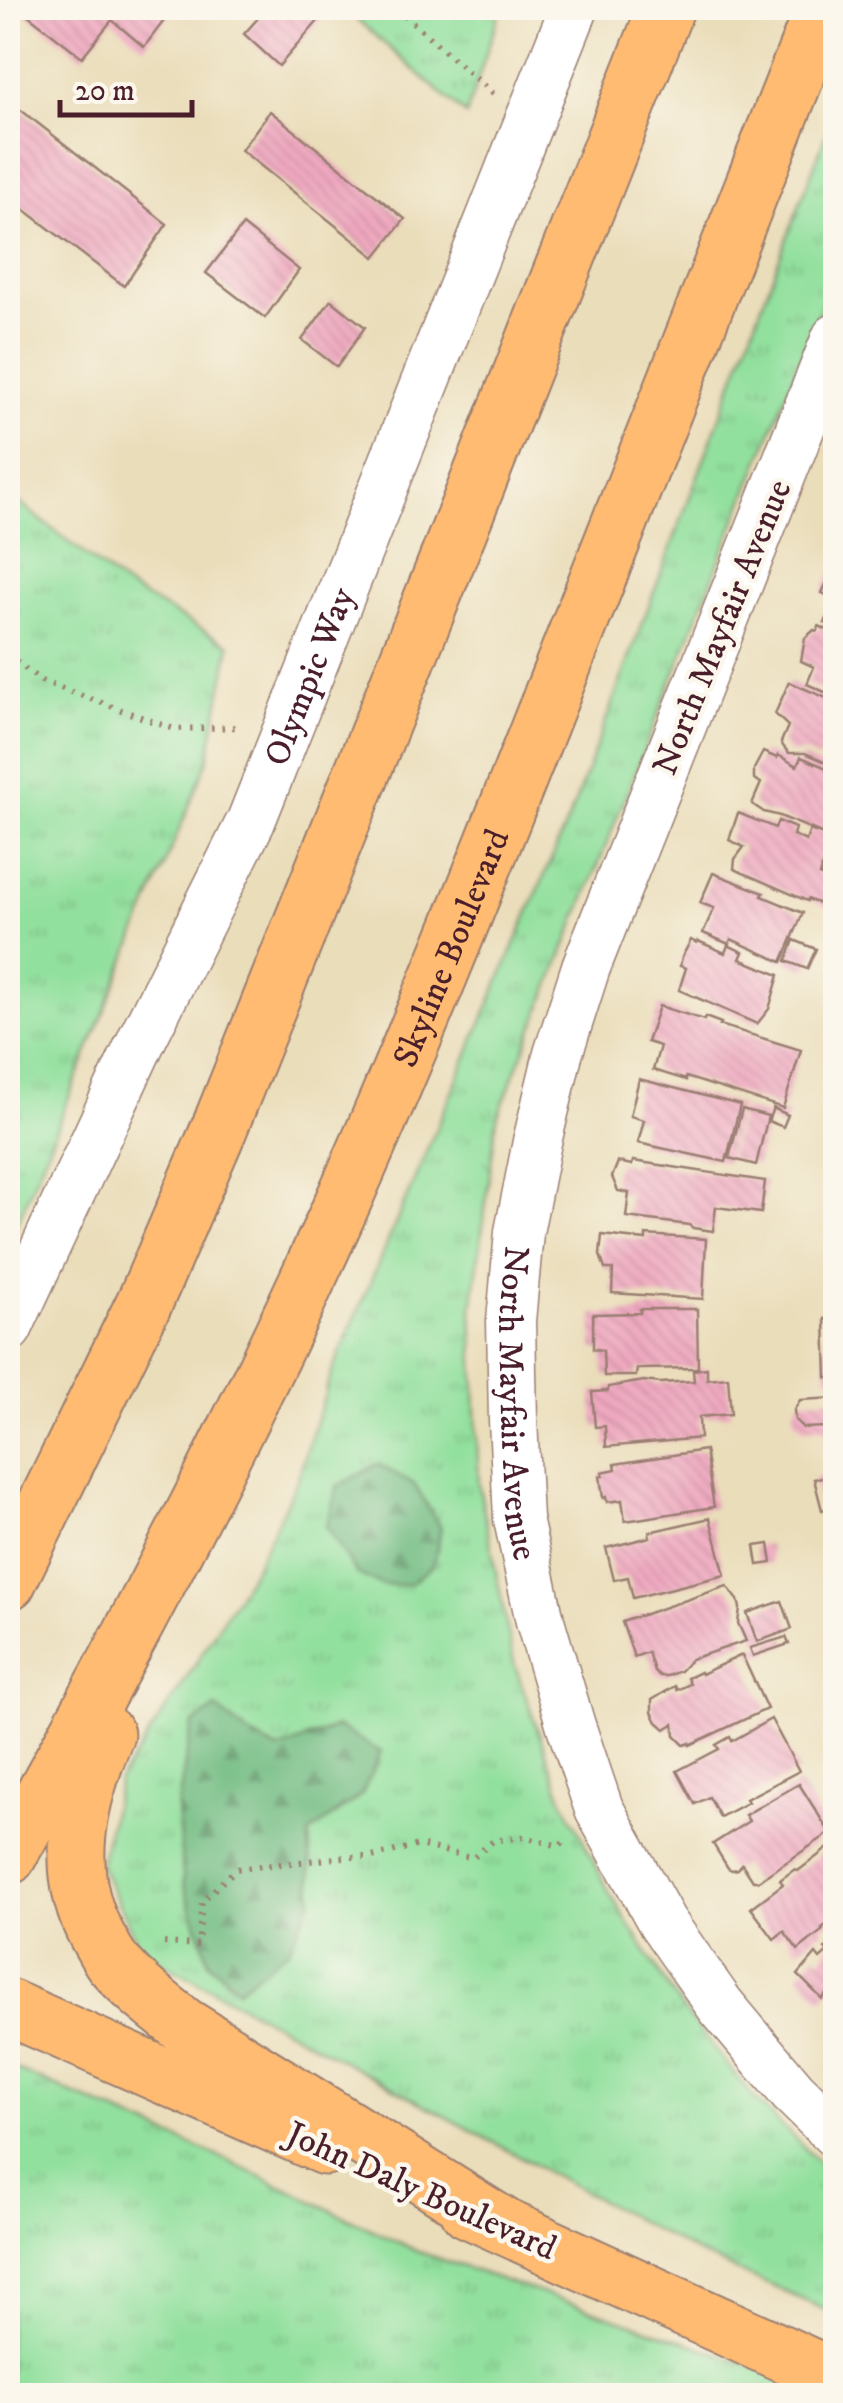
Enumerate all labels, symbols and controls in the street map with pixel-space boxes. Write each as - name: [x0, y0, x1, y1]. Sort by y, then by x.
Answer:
- scale bar: [60, 55, 192, 117]
- text: 20 m: [75, 73, 135, 110]
- street label: North Mayfair Avenue: [643, 474, 802, 782]
- street label: Olympic Way: [255, 581, 366, 773]
- street label: Skyline Boulevard: [384, 823, 521, 1074]
- street label: North Mayfair Avenue: [487, 1244, 546, 1565]
- street label: John Daly Boulevard: [277, 2111, 564, 2271]

